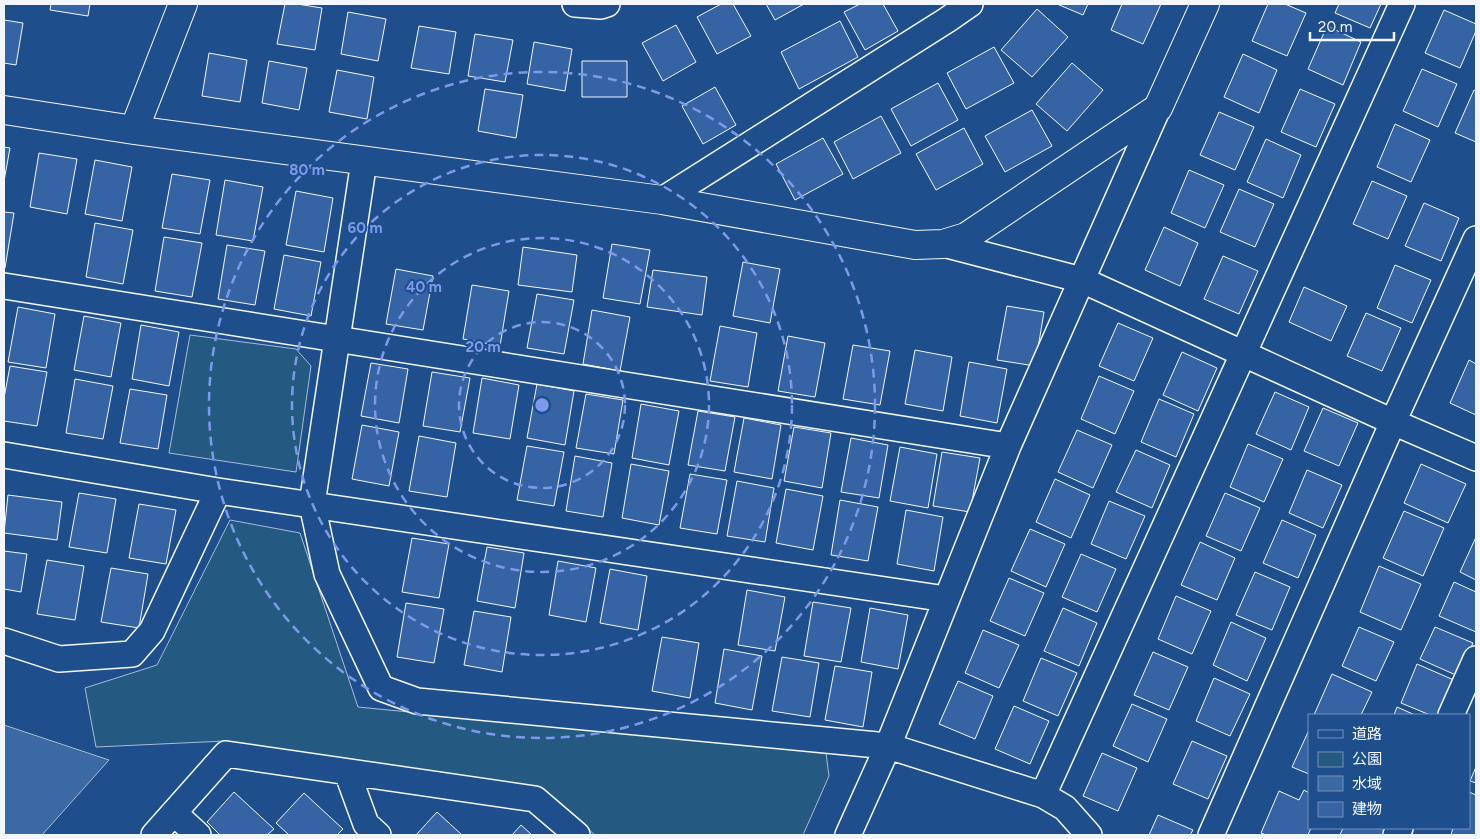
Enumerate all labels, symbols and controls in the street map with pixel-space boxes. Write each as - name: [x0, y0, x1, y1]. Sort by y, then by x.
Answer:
- scale bar: [1310, 10, 1394, 42]
- text: 20 m: [1318, 18, 1352, 36]
- text: 80 m: [289, 161, 325, 179]
- text: 60 m: [347, 219, 383, 237]
- text: 40 m: [406, 278, 442, 296]
- text: 20 m: [465, 338, 501, 356]
- centre of rings: [533, 396, 551, 414]
- legend: [1308, 714, 1470, 829]
- text: 道路: [1352, 725, 1382, 743]
- text: 公園: [1352, 750, 1382, 768]
- text: 水域: [1352, 775, 1382, 793]
- text: 建物: [1352, 800, 1382, 818]

